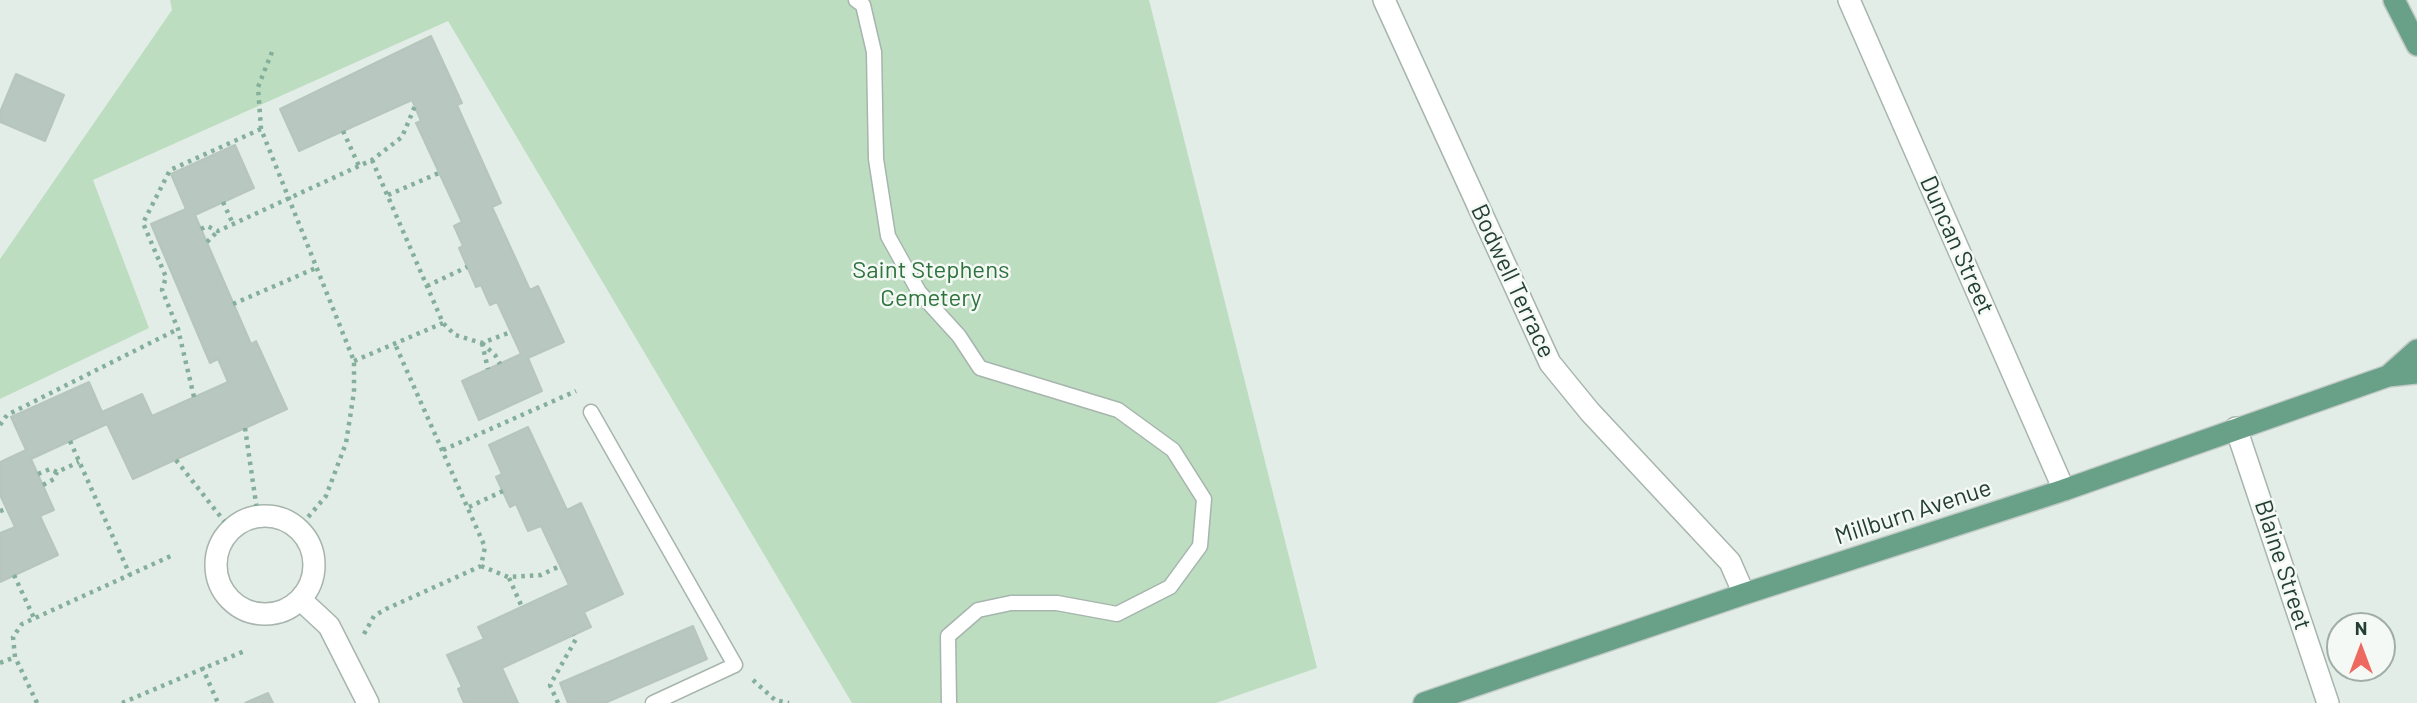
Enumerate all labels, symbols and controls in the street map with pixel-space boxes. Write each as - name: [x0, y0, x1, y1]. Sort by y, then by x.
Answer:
- street label: Duncan Street: [1914, 171, 2000, 319]
- street label: Bodwell Terrace: [1465, 200, 1561, 362]
- park label: Saint Stephens Cemetery: [852, 256, 1010, 312]
- street label: Millburn Avenue: [1831, 473, 1995, 551]
- street label: Blaine Street: [2248, 496, 2318, 634]
- north arrow: [2326, 612, 2396, 682]
- text: N: [2355, 616, 2367, 639]

